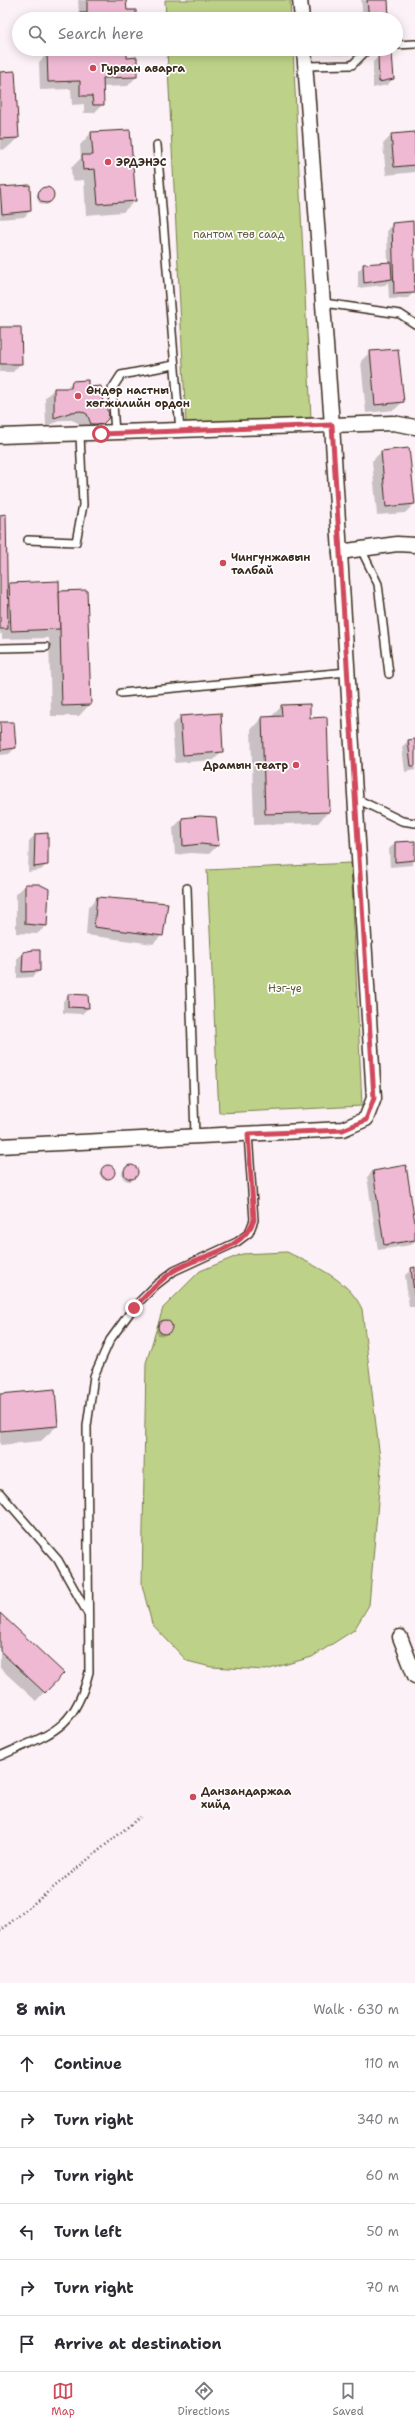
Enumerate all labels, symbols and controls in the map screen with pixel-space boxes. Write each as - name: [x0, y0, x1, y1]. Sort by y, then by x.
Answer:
- search box: [12, 12, 403, 56]
- icon: search: [26, 23, 48, 45]
- text: Search here: [58, 24, 144, 44]
- place label: Гурван аварга: [101, 61, 185, 76]
- marker: Гурван аварга: [88, 63, 98, 73]
- place label: ЭРДЭНЭС: [116, 155, 167, 170]
- marker: ЭРДЭНЭС: [103, 157, 113, 167]
- park label: пантом төв саад: [193, 227, 285, 242]
- place label: Өндөр настны хөгжилийн ордон: [86, 383, 190, 411]
- marker: Өндөр настны хөгжилийн ордон: [73, 391, 83, 401]
- route start: [92, 425, 110, 443]
- place label: Чингүнжавын талбай: [231, 550, 310, 578]
- marker: Чингүнжавын талбай: [218, 558, 228, 568]
- place label: Драмын театр: [203, 758, 288, 773]
- marker: Драмын театр: [291, 760, 301, 770]
- park label: Нэг-үе: [268, 981, 302, 996]
- route end: [125, 1299, 143, 1317]
- place label: Данзандаржаа хийд: [201, 1784, 292, 1812]
- marker: Данзандаржаа хийд: [188, 1792, 198, 1802]
- text: 8 min: [16, 1998, 66, 2020]
- text: Walk · 630 m: [313, 2001, 399, 2018]
- icon: ahead: [16, 2053, 38, 2075]
- text: Continue: [54, 2054, 122, 2074]
- text: 110 m: [364, 2055, 399, 2072]
- icon: right: [16, 2109, 38, 2131]
- text: Turn right: [54, 2110, 134, 2130]
- text: 340 m: [357, 2111, 399, 2128]
- icon: right: [16, 2165, 38, 2187]
- text: Turn right: [54, 2166, 134, 2186]
- text: 60 m: [366, 2167, 399, 2184]
- icon: left: [16, 2221, 38, 2243]
- text: Turn left: [54, 2222, 122, 2242]
- text: 50 m: [366, 2223, 399, 2240]
- icon: right: [16, 2277, 38, 2299]
- text: Turn right: [54, 2278, 134, 2298]
- text: 70 m: [365, 2279, 399, 2296]
- icon: arrive: [16, 2333, 38, 2355]
- text: Arrive at destination: [54, 2334, 222, 2354]
- tab: Map: [51, 2380, 75, 2419]
- tab: Directions: [177, 2380, 230, 2419]
- tab: Saved: [332, 2380, 364, 2419]

